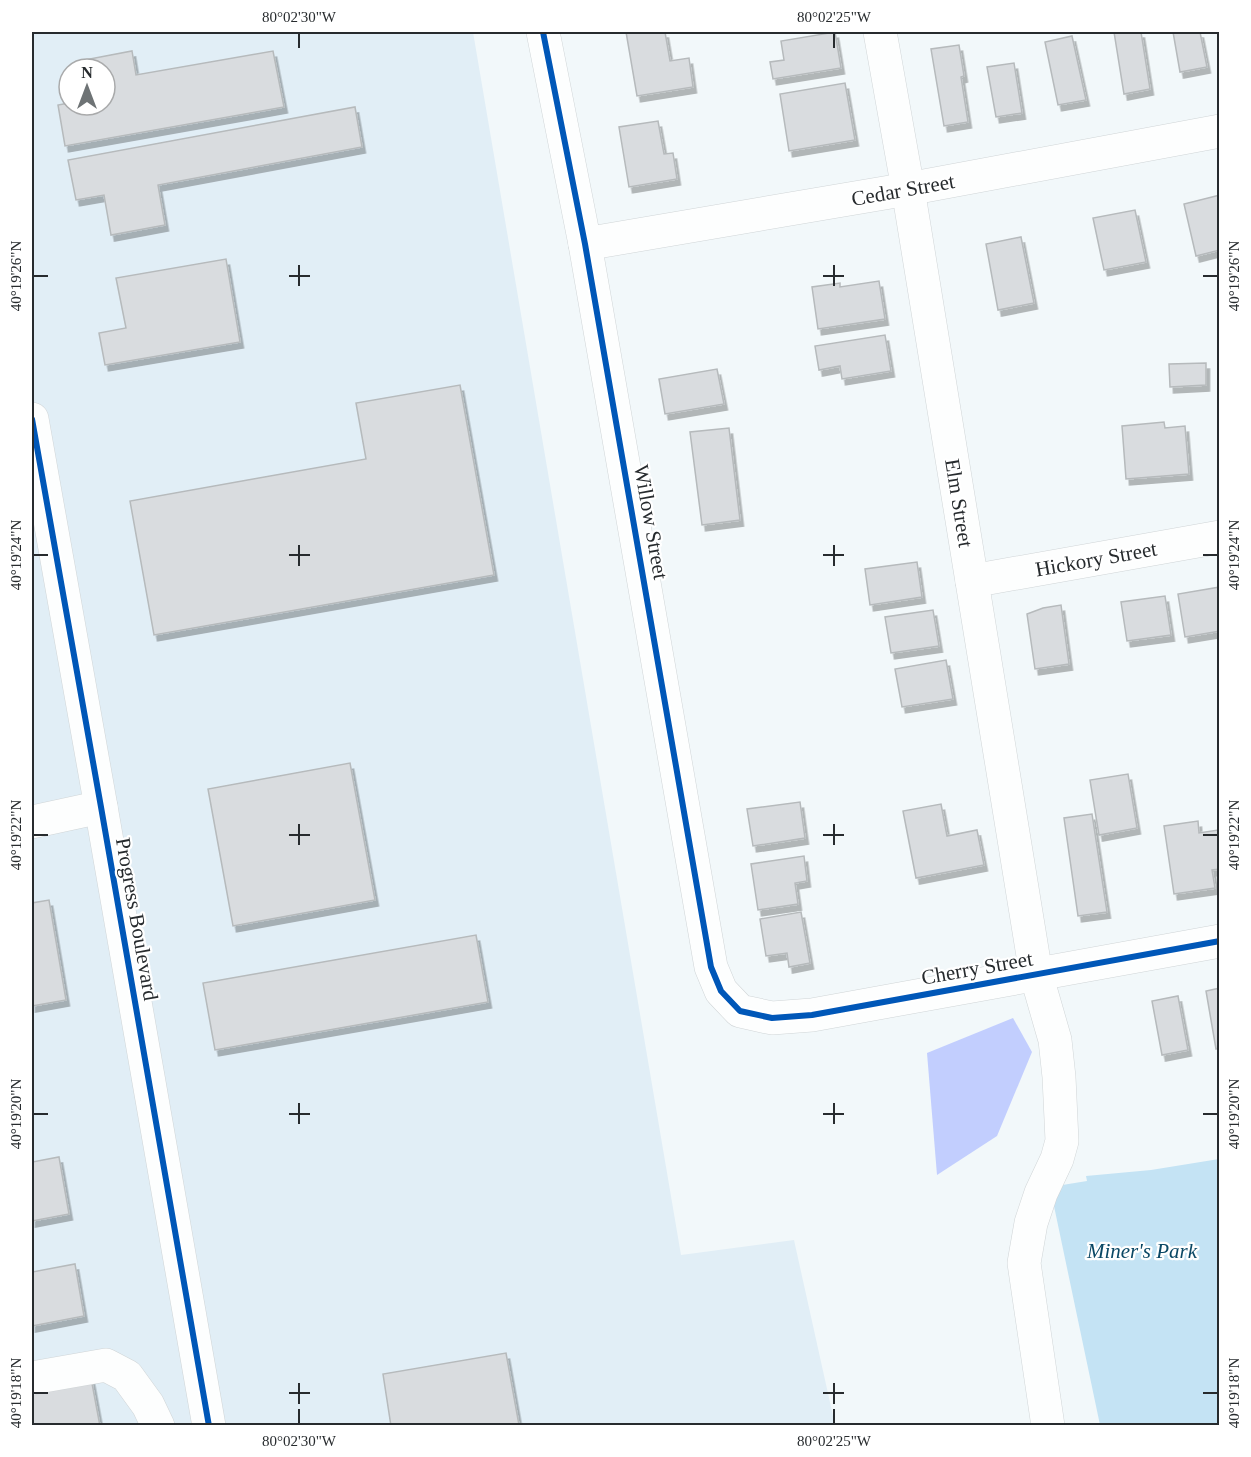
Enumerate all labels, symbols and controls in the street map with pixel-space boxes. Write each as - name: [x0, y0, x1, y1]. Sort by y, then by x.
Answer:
- text: 80°02'30"W: [262, 9, 337, 25]
- text: 80°02'25"W: [797, 9, 872, 25]
- north arrow: [57, 57, 117, 117]
- text: N: [81, 64, 93, 81]
- street label: Cedar Street: [850, 169, 957, 211]
- text: 40°19'26"N: [8, 241, 24, 311]
- text: 40°19'26"N: [1226, 241, 1242, 311]
- street label: Elm Street: [940, 457, 978, 549]
- street label: Willow Street: [629, 463, 673, 582]
- text: 40°19'24"N: [8, 520, 24, 590]
- text: 40°19'24"N: [1226, 520, 1242, 590]
- street label: Hickory Street: [1033, 536, 1159, 582]
- text: 40°19'22"N: [8, 800, 24, 870]
- text: 40°19'22"N: [1226, 800, 1242, 870]
- street label: Progress Boulevard: [111, 836, 163, 1003]
- street label: Cherry Street: [919, 946, 1035, 990]
- text: 40°19'20"N: [8, 1079, 24, 1149]
- text: 40°19'20"N: [1226, 1079, 1242, 1149]
- park label: Miner's Park: [1086, 1239, 1198, 1263]
- text: 40°19'18"N: [8, 1358, 24, 1428]
- text: 40°19'18"N: [1226, 1358, 1242, 1428]
- text: 80°02'30"W: [262, 1433, 337, 1449]
- text: 80°02'25"W: [797, 1433, 872, 1449]

